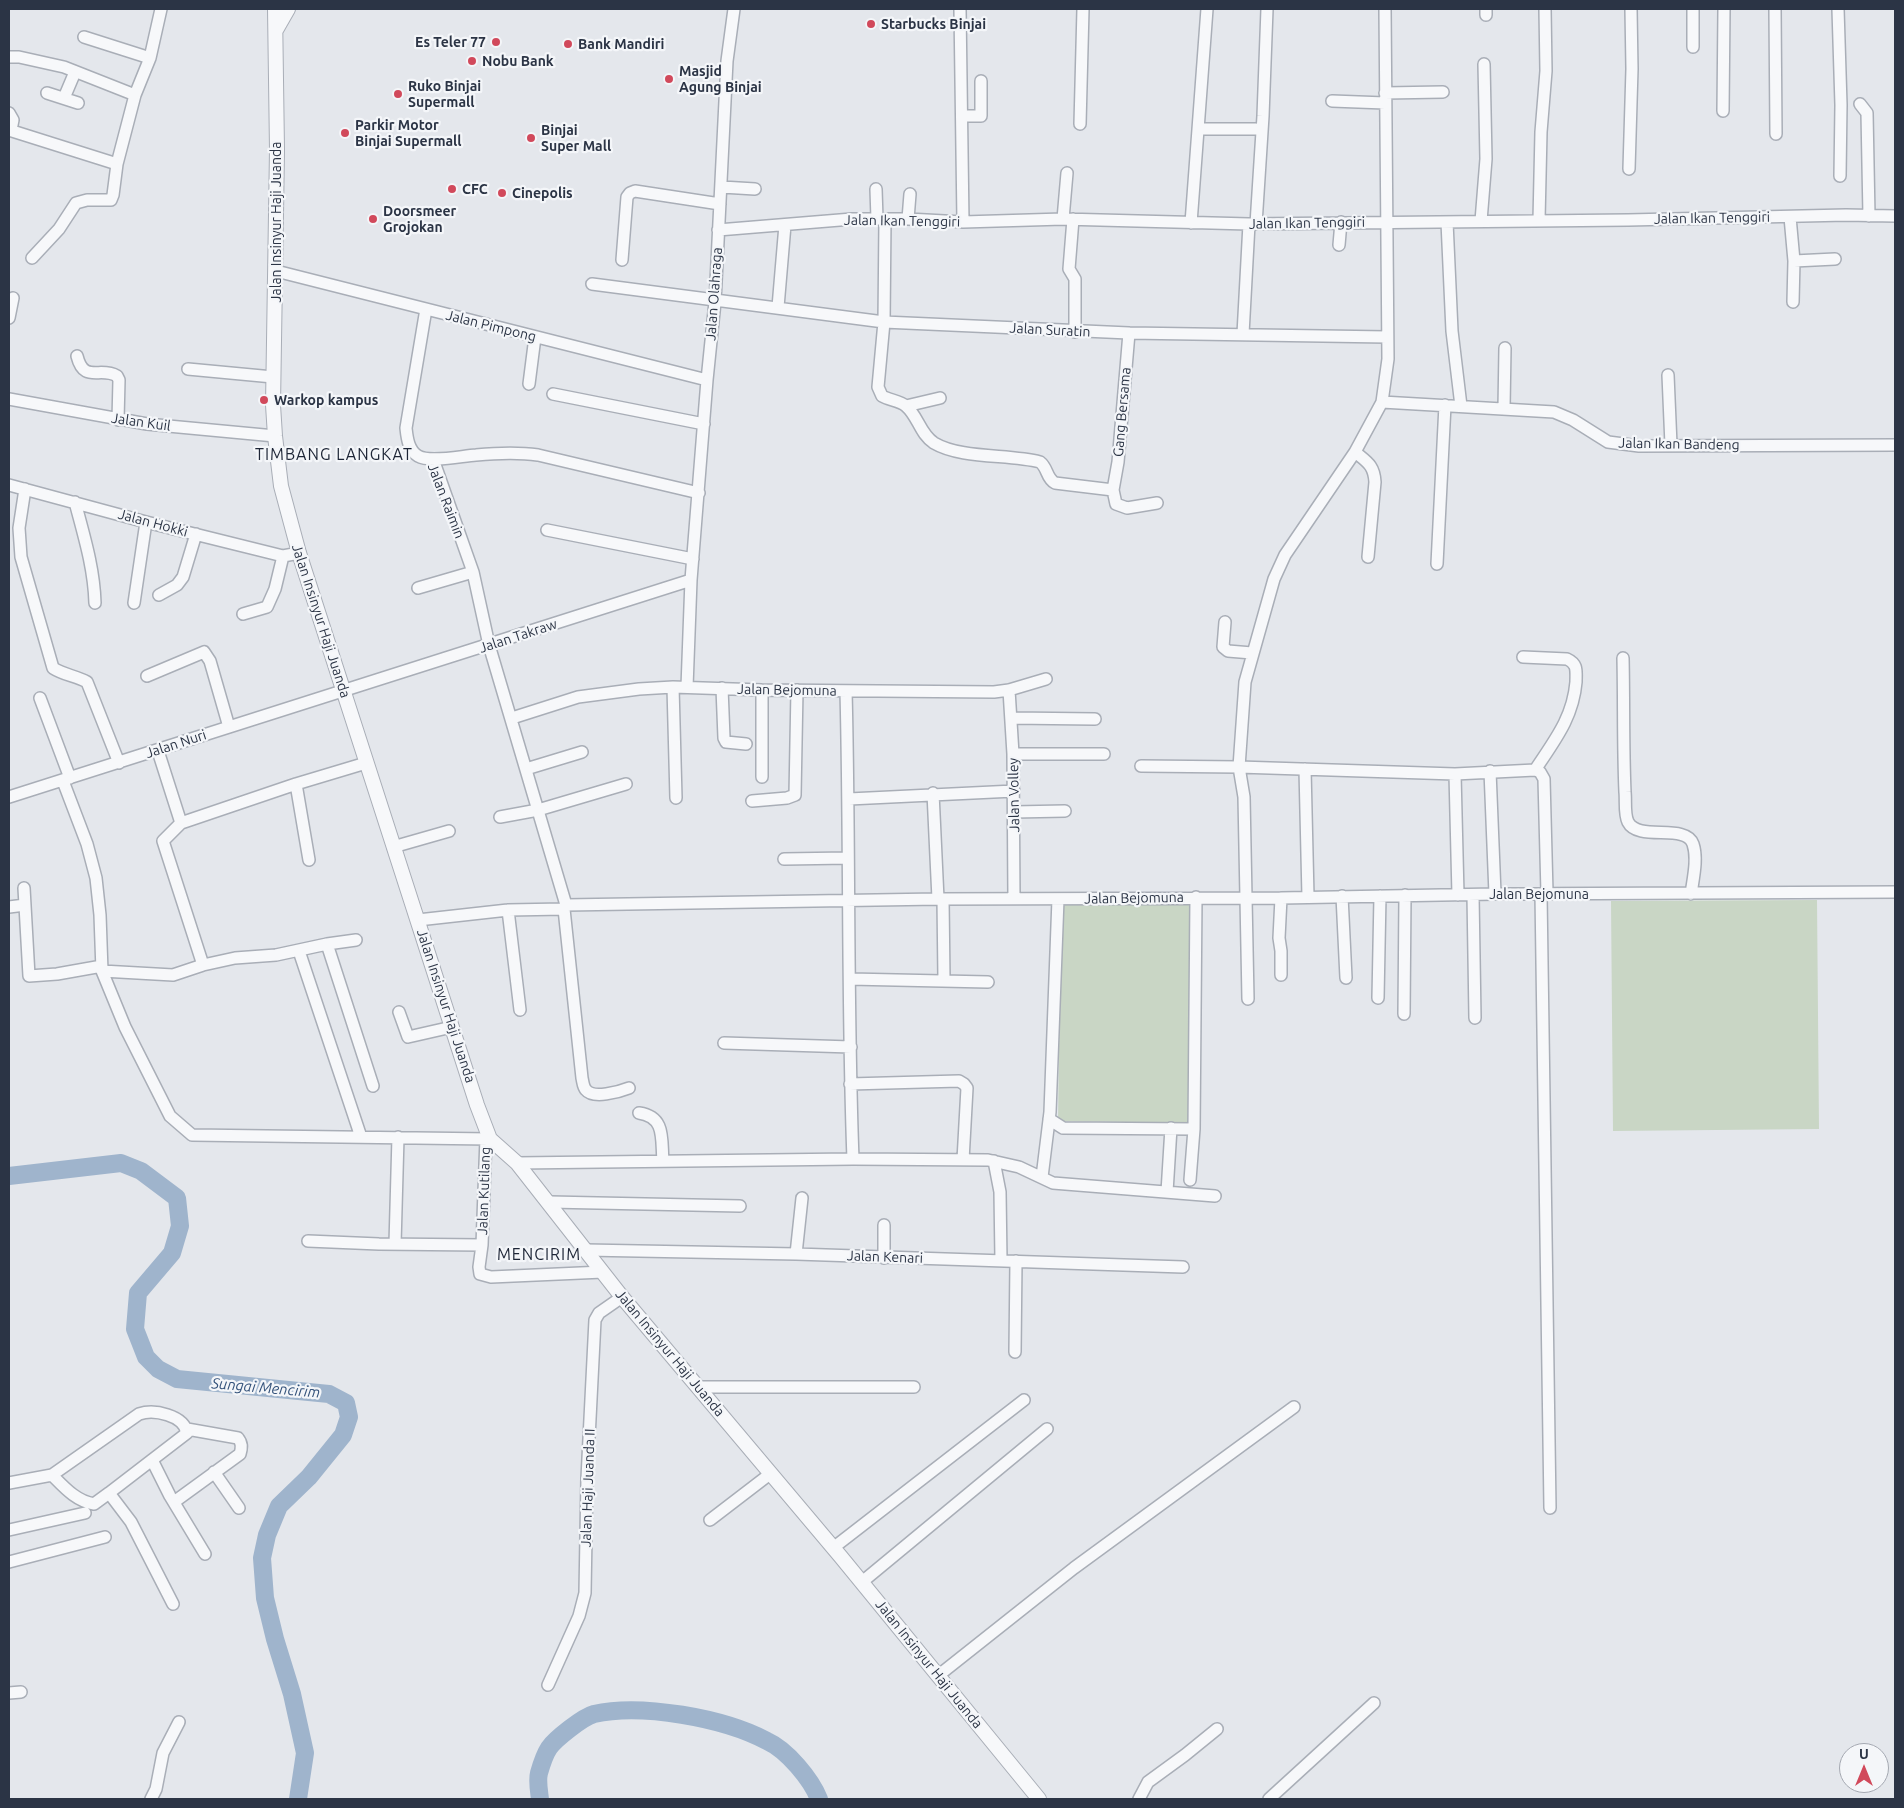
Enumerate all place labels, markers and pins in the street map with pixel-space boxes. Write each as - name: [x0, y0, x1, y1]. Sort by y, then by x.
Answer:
- place label: Starbucks Binjai: [881, 16, 986, 32]
- marker: Starbucks Binjai: [865, 18, 877, 30]
- place label: Es Teler 77: [415, 34, 486, 50]
- marker: Es Teler 77: [490, 36, 502, 48]
- place label: Bank Mandiri: [578, 36, 664, 52]
- marker: Bank Mandiri: [562, 38, 574, 50]
- place label: Nobu Bank: [482, 53, 554, 69]
- marker: Nobu Bank: [466, 55, 478, 67]
- place label: Masjid Agung Binjai: [679, 63, 762, 95]
- marker: Masjid Agung Binjai: [663, 73, 675, 85]
- place label: Ruko Binjai Supermall: [408, 78, 481, 110]
- marker: Ruko Binjai Supermall: [392, 88, 404, 100]
- place label: Parkir Motor Binjai Supermall: [355, 117, 462, 150]
- place label: Binjai Super Mall: [541, 122, 611, 154]
- marker: Parkir Motor Binjai Supermall: [339, 127, 351, 139]
- marker: Binjai Super Mall: [525, 132, 537, 144]
- place label: CFC: [462, 181, 488, 197]
- marker: CFC: [446, 183, 458, 195]
- place label: Cinepolis: [512, 185, 573, 201]
- marker: Cinepolis: [496, 187, 508, 199]
- place label: Doorsmeer Grojokan: [383, 203, 456, 236]
- marker: Doorsmeer Grojokan: [367, 213, 379, 225]
- place label: Warkop kampus: [274, 392, 378, 408]
- marker: Warkop kampus: [258, 394, 270, 406]

